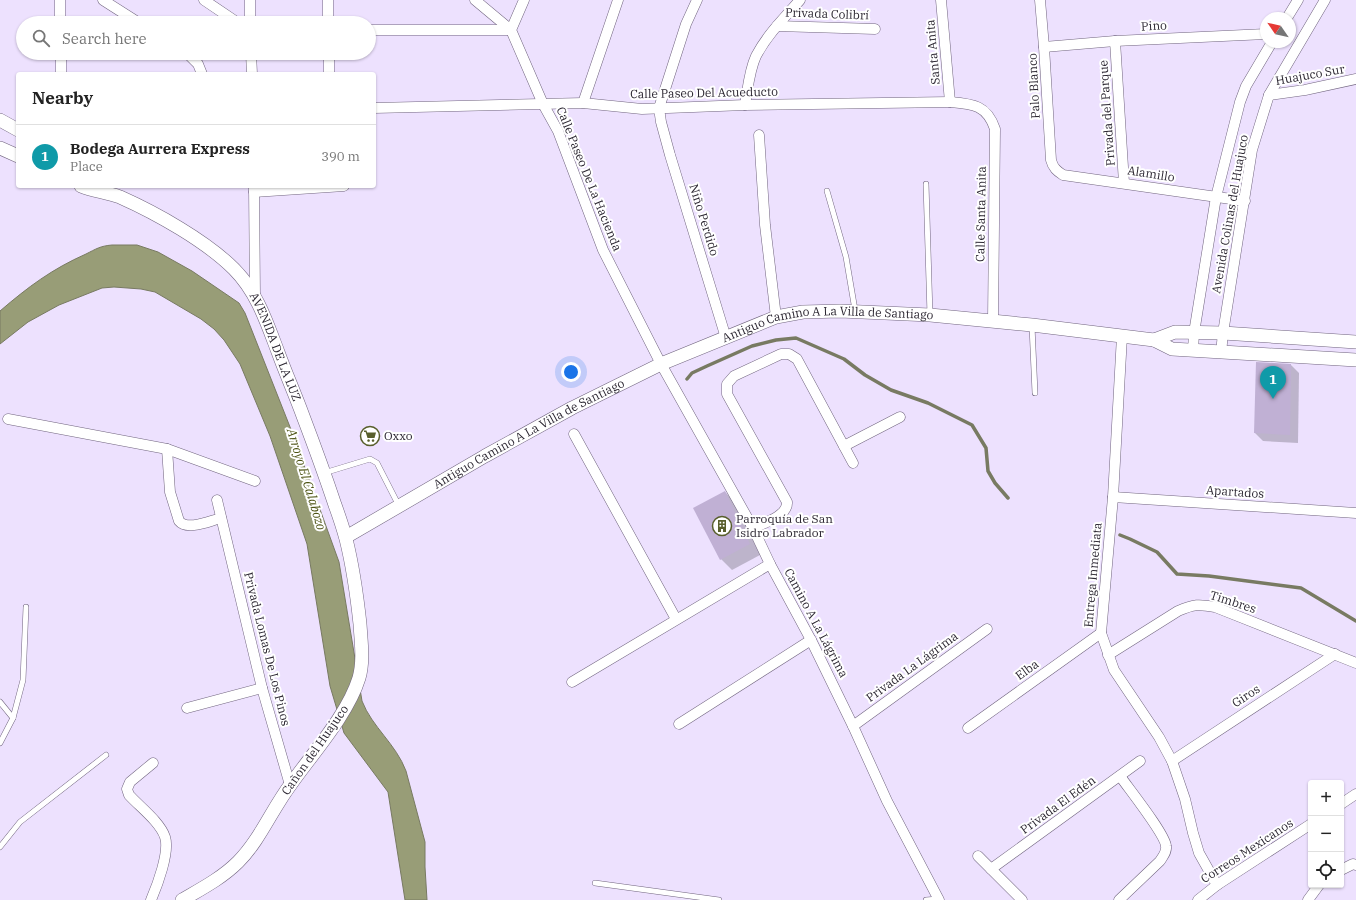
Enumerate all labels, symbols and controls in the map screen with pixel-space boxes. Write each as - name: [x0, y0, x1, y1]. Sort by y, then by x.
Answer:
- street label: Privada Colibrí: [785, 5, 869, 22]
- north arrow: [1260, 12, 1296, 48]
- search box: [16, 16, 376, 60]
- street label: Pino: [1141, 17, 1167, 34]
- street label: Santa Anita: [922, 18, 943, 85]
- icon: search: [30, 27, 52, 49]
- text: Search here: [62, 29, 147, 48]
- street label: Palo Blanco: [1024, 53, 1043, 119]
- street label: Privada del Parque: [1095, 60, 1118, 167]
- street label: Huajuco Sur: [1274, 61, 1346, 88]
- street label: Calle Paseo Del Acueducto: [630, 84, 778, 101]
- text: Nearby: [32, 87, 93, 109]
- street label: Calle Paseo De La Hacienda: [554, 104, 626, 254]
- street label: Avenida Colinas del Huajuco: [1208, 133, 1251, 294]
- text: Bodega Aurrera Express: [70, 139, 250, 158]
- text: 1: [41, 148, 49, 165]
- text: 390 m: [321, 148, 360, 165]
- text: Place: [70, 158, 103, 175]
- street label: Alamillo: [1126, 162, 1176, 185]
- street label: Calle Santa Anita: [972, 165, 989, 262]
- street label: Niño Perdido: [686, 182, 723, 258]
- street label: AVENIDA DE LA LUZ: [247, 289, 305, 403]
- street label: Antiguo Camino A La Villa de Santiago: [720, 303, 934, 345]
- your location: [561, 362, 581, 382]
- pin: 1: [1260, 366, 1286, 399]
- street label: Antiguo Camino A La Villa de Santiago: [430, 375, 627, 492]
- water label: Arroyo El Calabozo: [283, 425, 330, 532]
- supermarket icon: Oxxo: [359, 425, 381, 447]
- place label: Oxxo: [384, 428, 413, 443]
- street label: Apartados: [1205, 482, 1265, 501]
- place label: Parroquía de San Isidro Labrador: [736, 511, 833, 540]
- building icon: Parroquía de San Isidro Labrador: [711, 515, 733, 537]
- street label: Entrega Inmediata: [1080, 521, 1105, 628]
- street label: Camino A La Lágrima: [781, 566, 852, 680]
- street label: Privada Lomas De Los Pinos: [241, 570, 294, 728]
- street label: Timbres: [1208, 587, 1258, 616]
- street label: Privada La Lágrima: [863, 628, 961, 705]
- street label: Elba: [1012, 656, 1042, 683]
- street label: Giros: [1229, 681, 1263, 710]
- street label: Cañon del Huajuco: [278, 702, 351, 798]
- street label: Privada El Edén: [1017, 772, 1098, 837]
- map controls: [1308, 780, 1344, 888]
- button: +: [1308, 780, 1344, 816]
- street label: Correos Mexicanos: [1198, 815, 1296, 886]
- button: −: [1308, 816, 1344, 852]
- button: locate: [1308, 852, 1344, 888]

